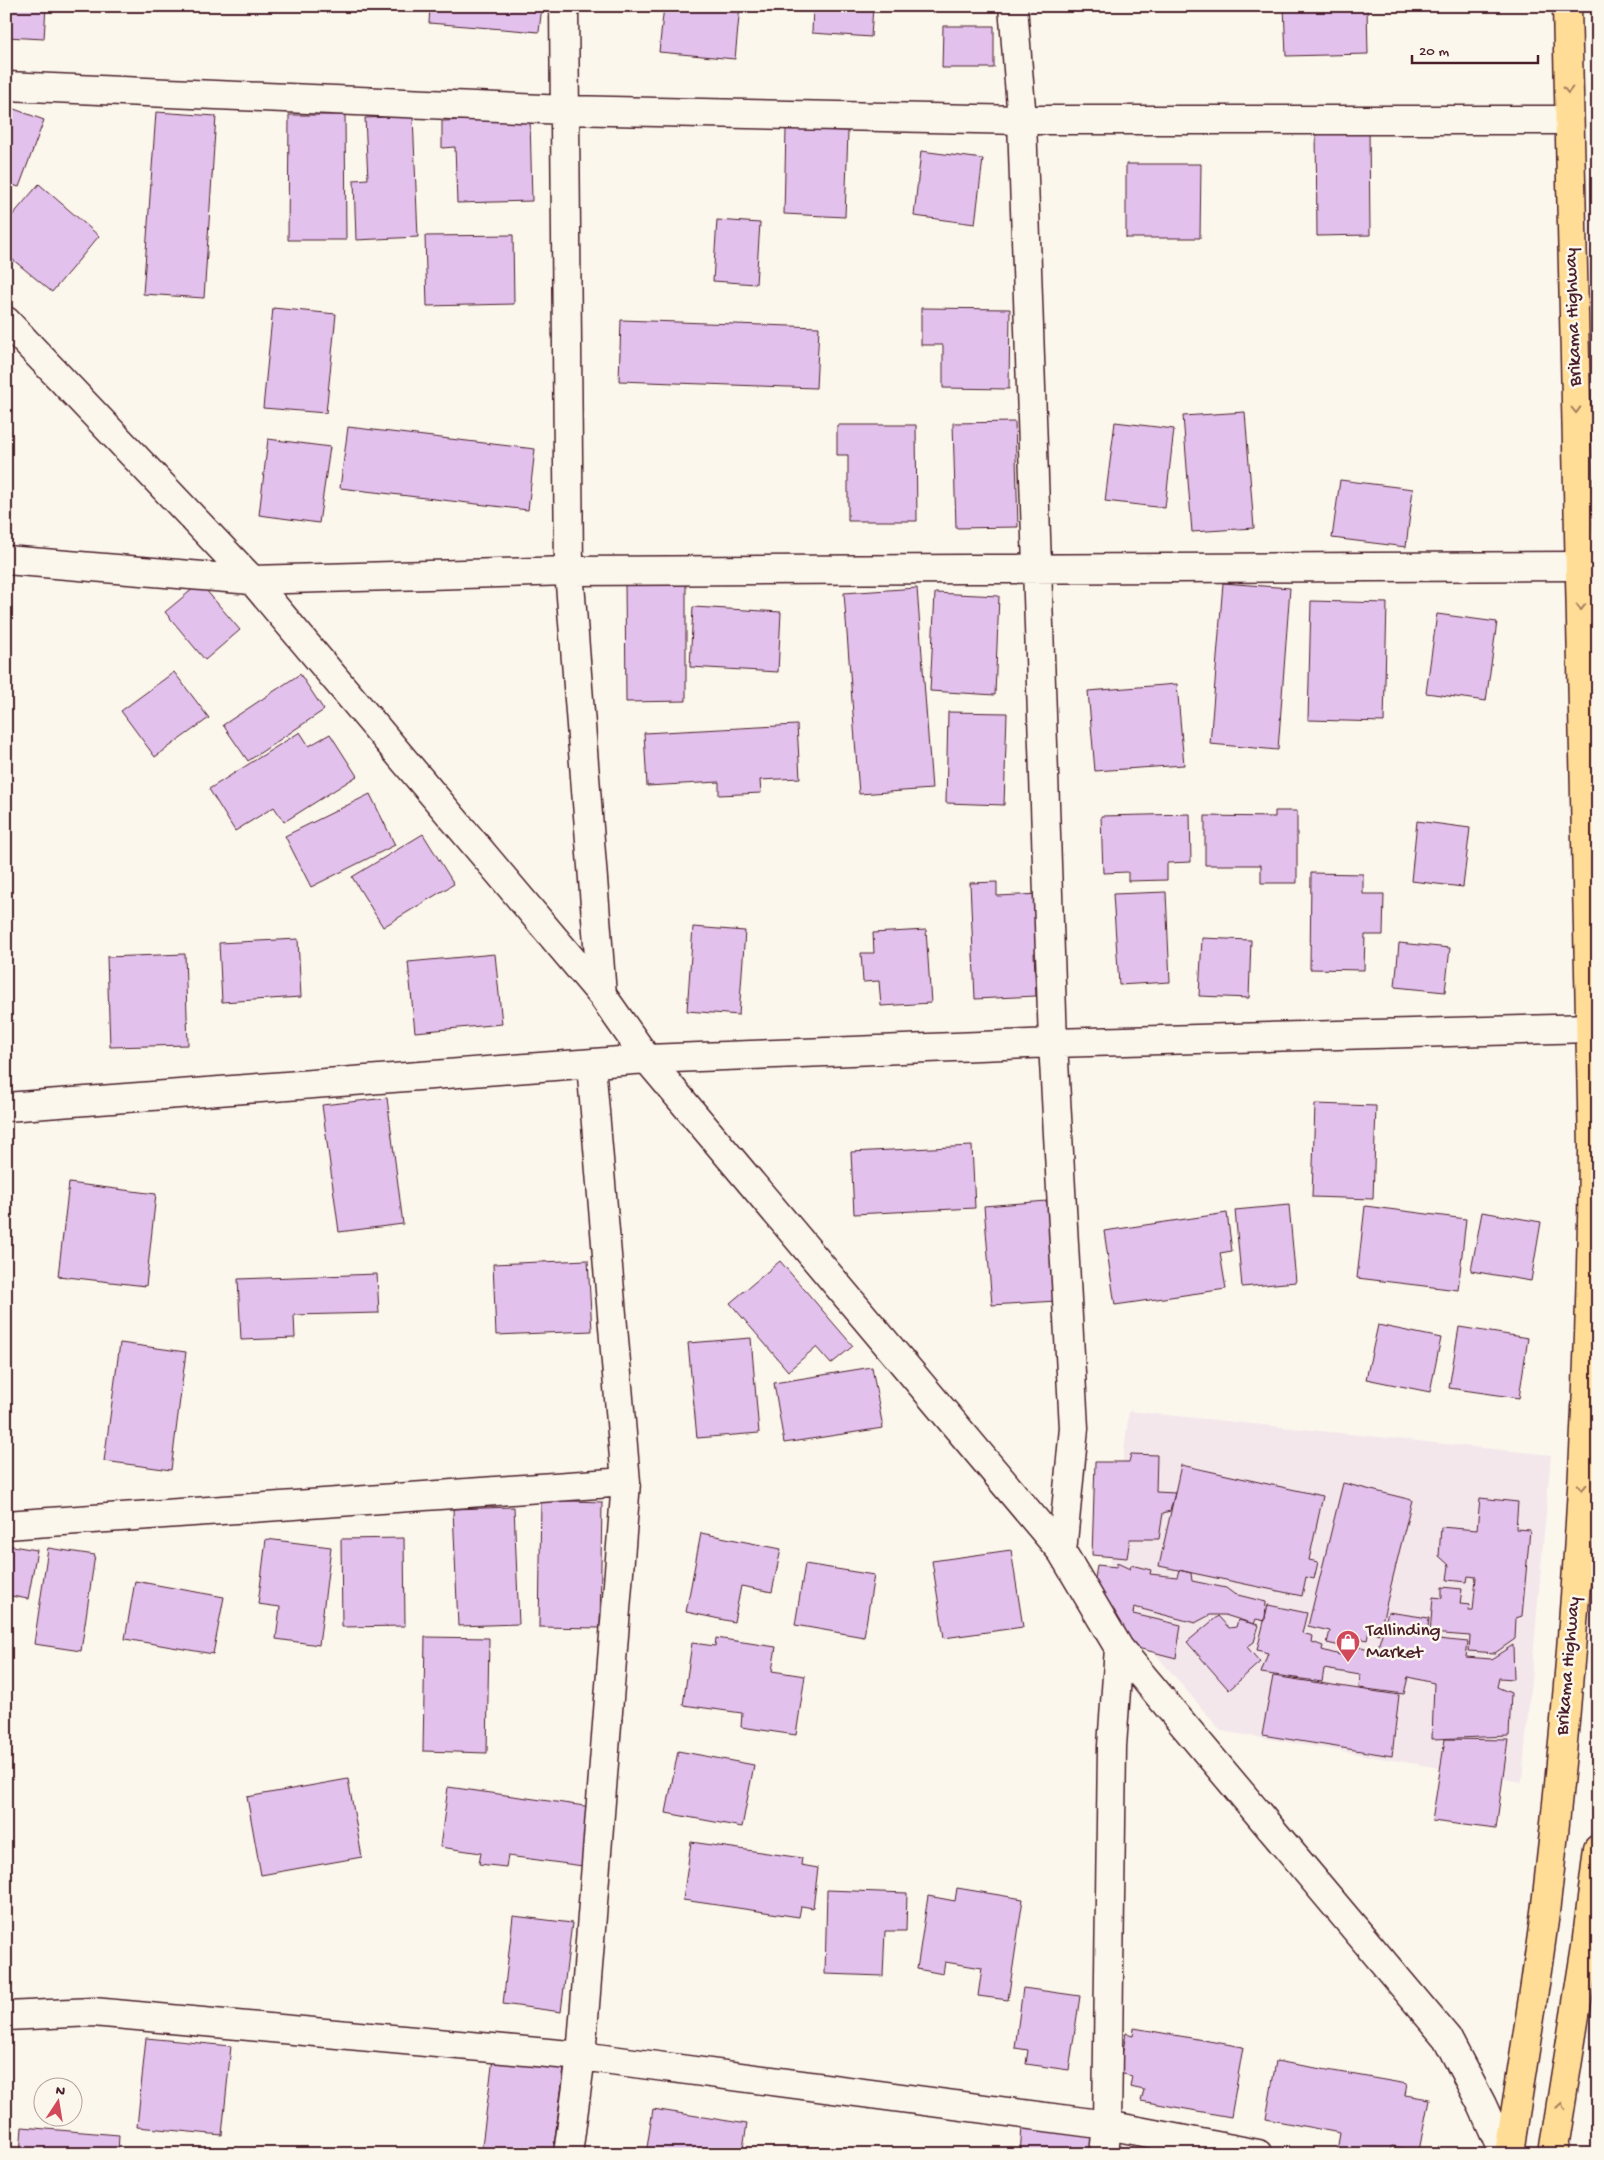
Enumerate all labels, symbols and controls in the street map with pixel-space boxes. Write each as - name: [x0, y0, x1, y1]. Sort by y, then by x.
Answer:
- scale bar: [1412, 32, 1538, 64]
- text: 20 m: [1419, 43, 1449, 61]
- one-way arrow: [1563, 86, 1573, 94]
- street label: Brikama Highway: [1560, 247, 1588, 388]
- one-way arrow: [1571, 406, 1582, 414]
- one-way arrow: [1576, 604, 1587, 612]
- one-way arrow: [1576, 1483, 1587, 1491]
- street label: Brikama Highway: [1551, 1595, 1587, 1737]
- place label: Tallinding Market: [1365, 1620, 1441, 1665]
- shop icon: Tallinding Market: [1335, 1629, 1361, 1663]
- north arrow: [32, 2078, 82, 2128]
- text: N: [54, 2082, 66, 2101]
- one-way arrow: [1555, 2101, 1565, 2110]

